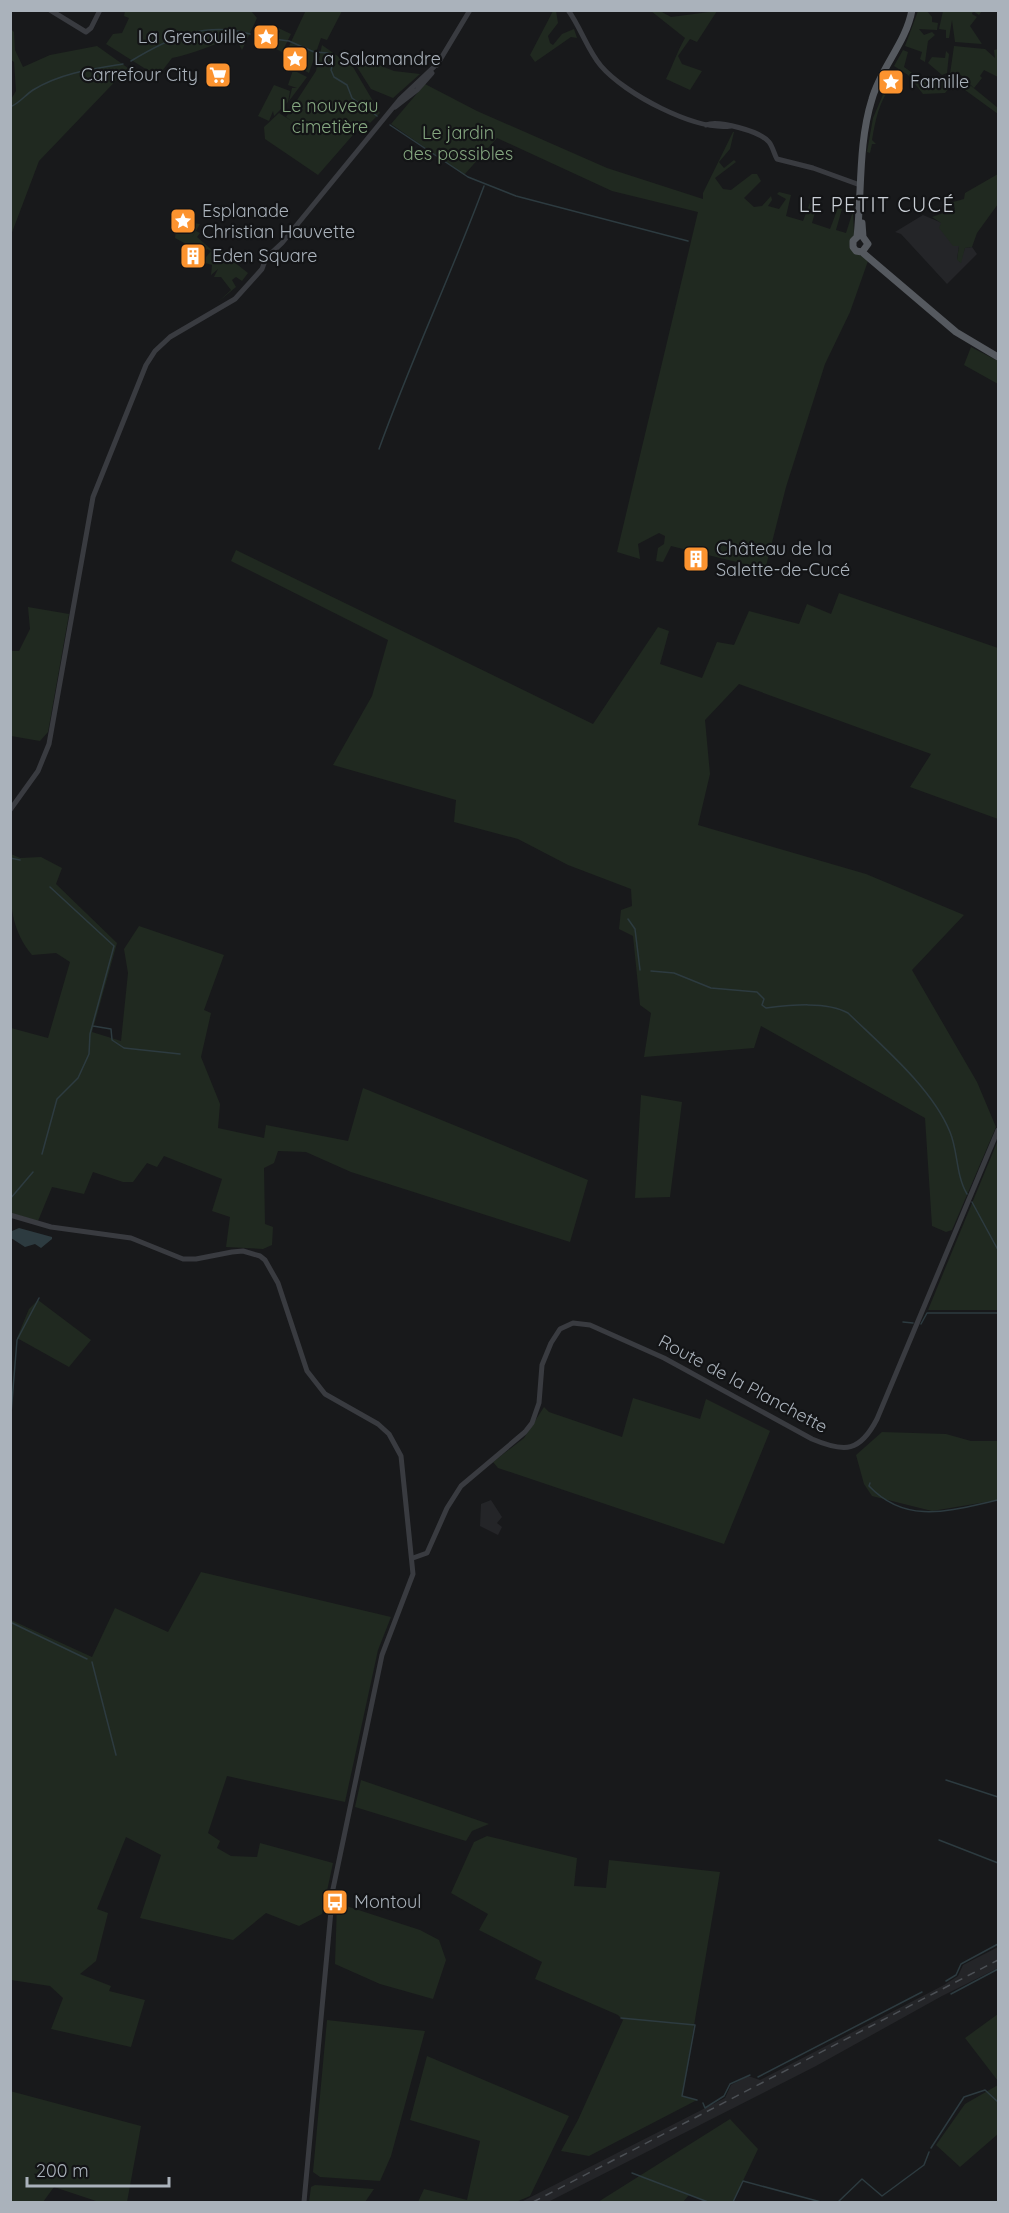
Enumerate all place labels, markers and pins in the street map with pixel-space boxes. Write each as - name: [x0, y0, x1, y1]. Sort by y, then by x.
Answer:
- place icon: La Grenouille: [251, 22, 281, 52]
- place label: La Grenouille: [138, 25, 246, 48]
- place icon: La Salamandre: [280, 44, 310, 74]
- place label: La Salamandre: [314, 47, 441, 70]
- supermarket icon: Carrefour City: [203, 60, 233, 90]
- place label: Carrefour City: [81, 63, 198, 86]
- place icon: Famille: [876, 67, 906, 97]
- place label: Famille: [910, 70, 969, 93]
- place label: Esplanade Christian Hauvette: [202, 199, 355, 243]
- place icon: Esplanade Christian Hauvette: [168, 206, 198, 236]
- building icon: Eden Square: [178, 241, 208, 271]
- place label: Eden Square: [212, 244, 317, 267]
- place label: Château de la Salette-de-Cucé: [716, 537, 850, 581]
- building icon: Château de la Salette-de-Cucé: [681, 544, 711, 574]
- bus stop icon: Montoul: [320, 1887, 350, 1917]
- place label: Montoul: [354, 1890, 421, 1913]

